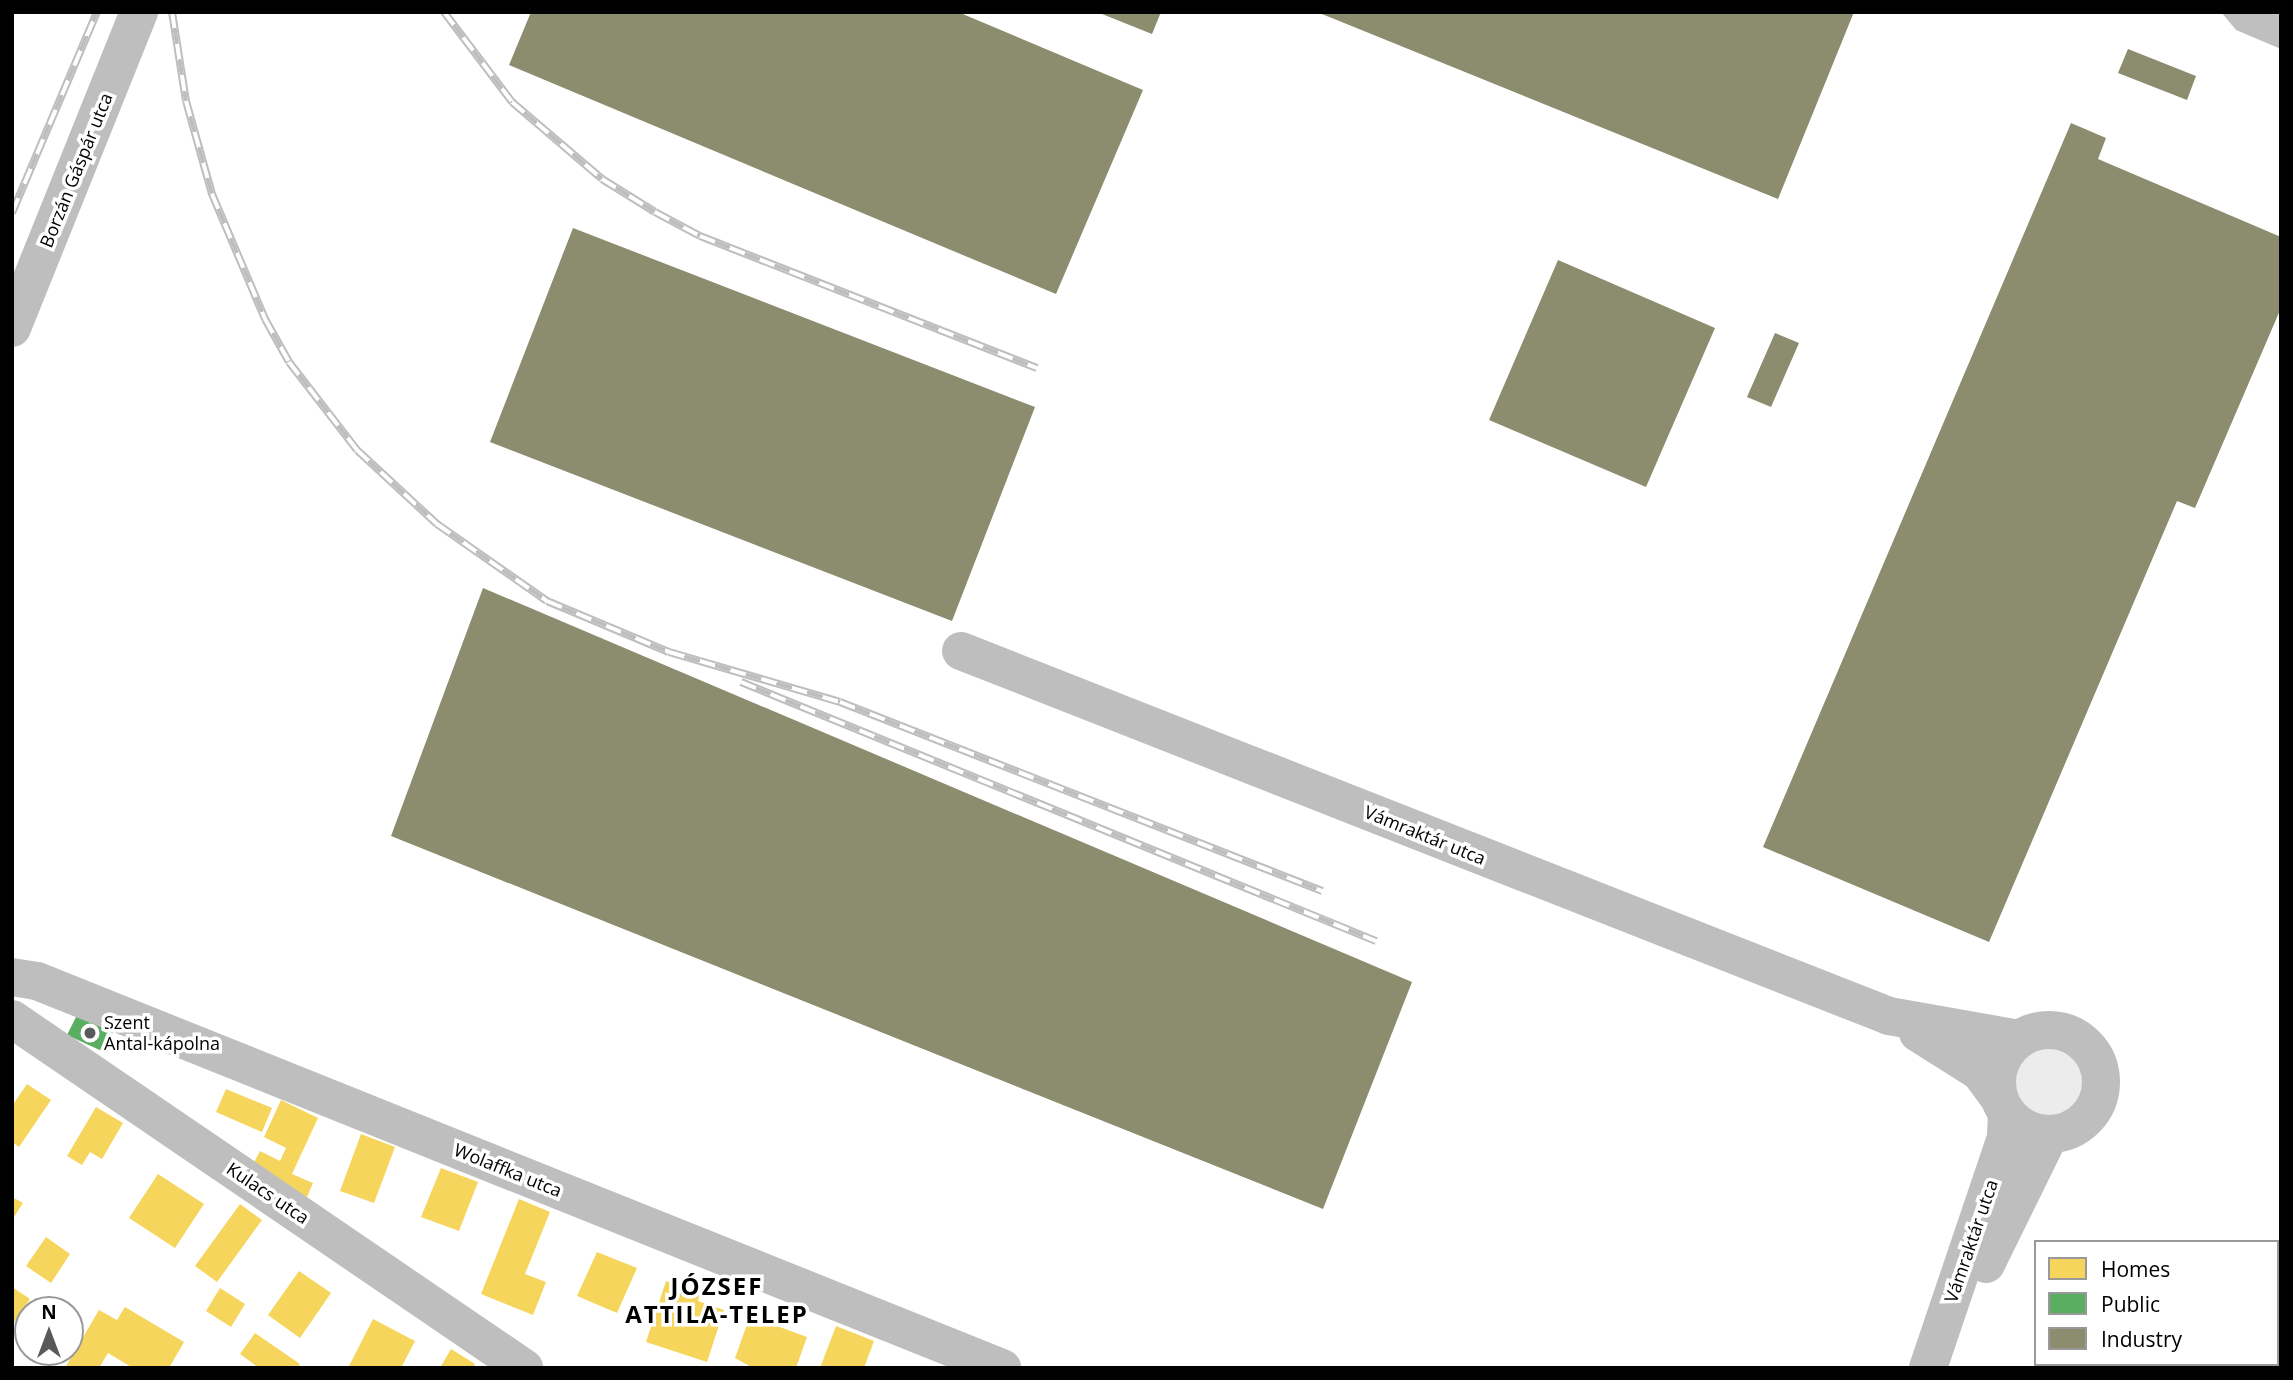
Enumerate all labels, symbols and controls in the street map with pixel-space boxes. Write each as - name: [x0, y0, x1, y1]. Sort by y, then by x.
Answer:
- street label: Borzán Gáspár utca: [35, 90, 117, 250]
- street label: Vámraktár utca: [1361, 801, 1489, 869]
- place label: Szent Antal-kápolna: [104, 1012, 220, 1054]
- marker: Szent Antal-kápolna: [82, 1025, 98, 1041]
- street label: Wolaffka utca: [451, 1139, 565, 1201]
- street label: Kulacs utca: [223, 1158, 313, 1228]
- street label: Vámraktár utca: [1940, 1177, 2002, 1305]
- legend: [2034, 1240, 2279, 1366]
- text: Homes: [2101, 1255, 2170, 1283]
- district label: JÓZSEF ATTILA-TELEP: [627, 1272, 807, 1328]
- text: Public: [2101, 1290, 2160, 1318]
- north arrow: [14, 1296, 84, 1366]
- text: N: [41, 1299, 57, 1325]
- text: Industry: [2101, 1325, 2182, 1353]

